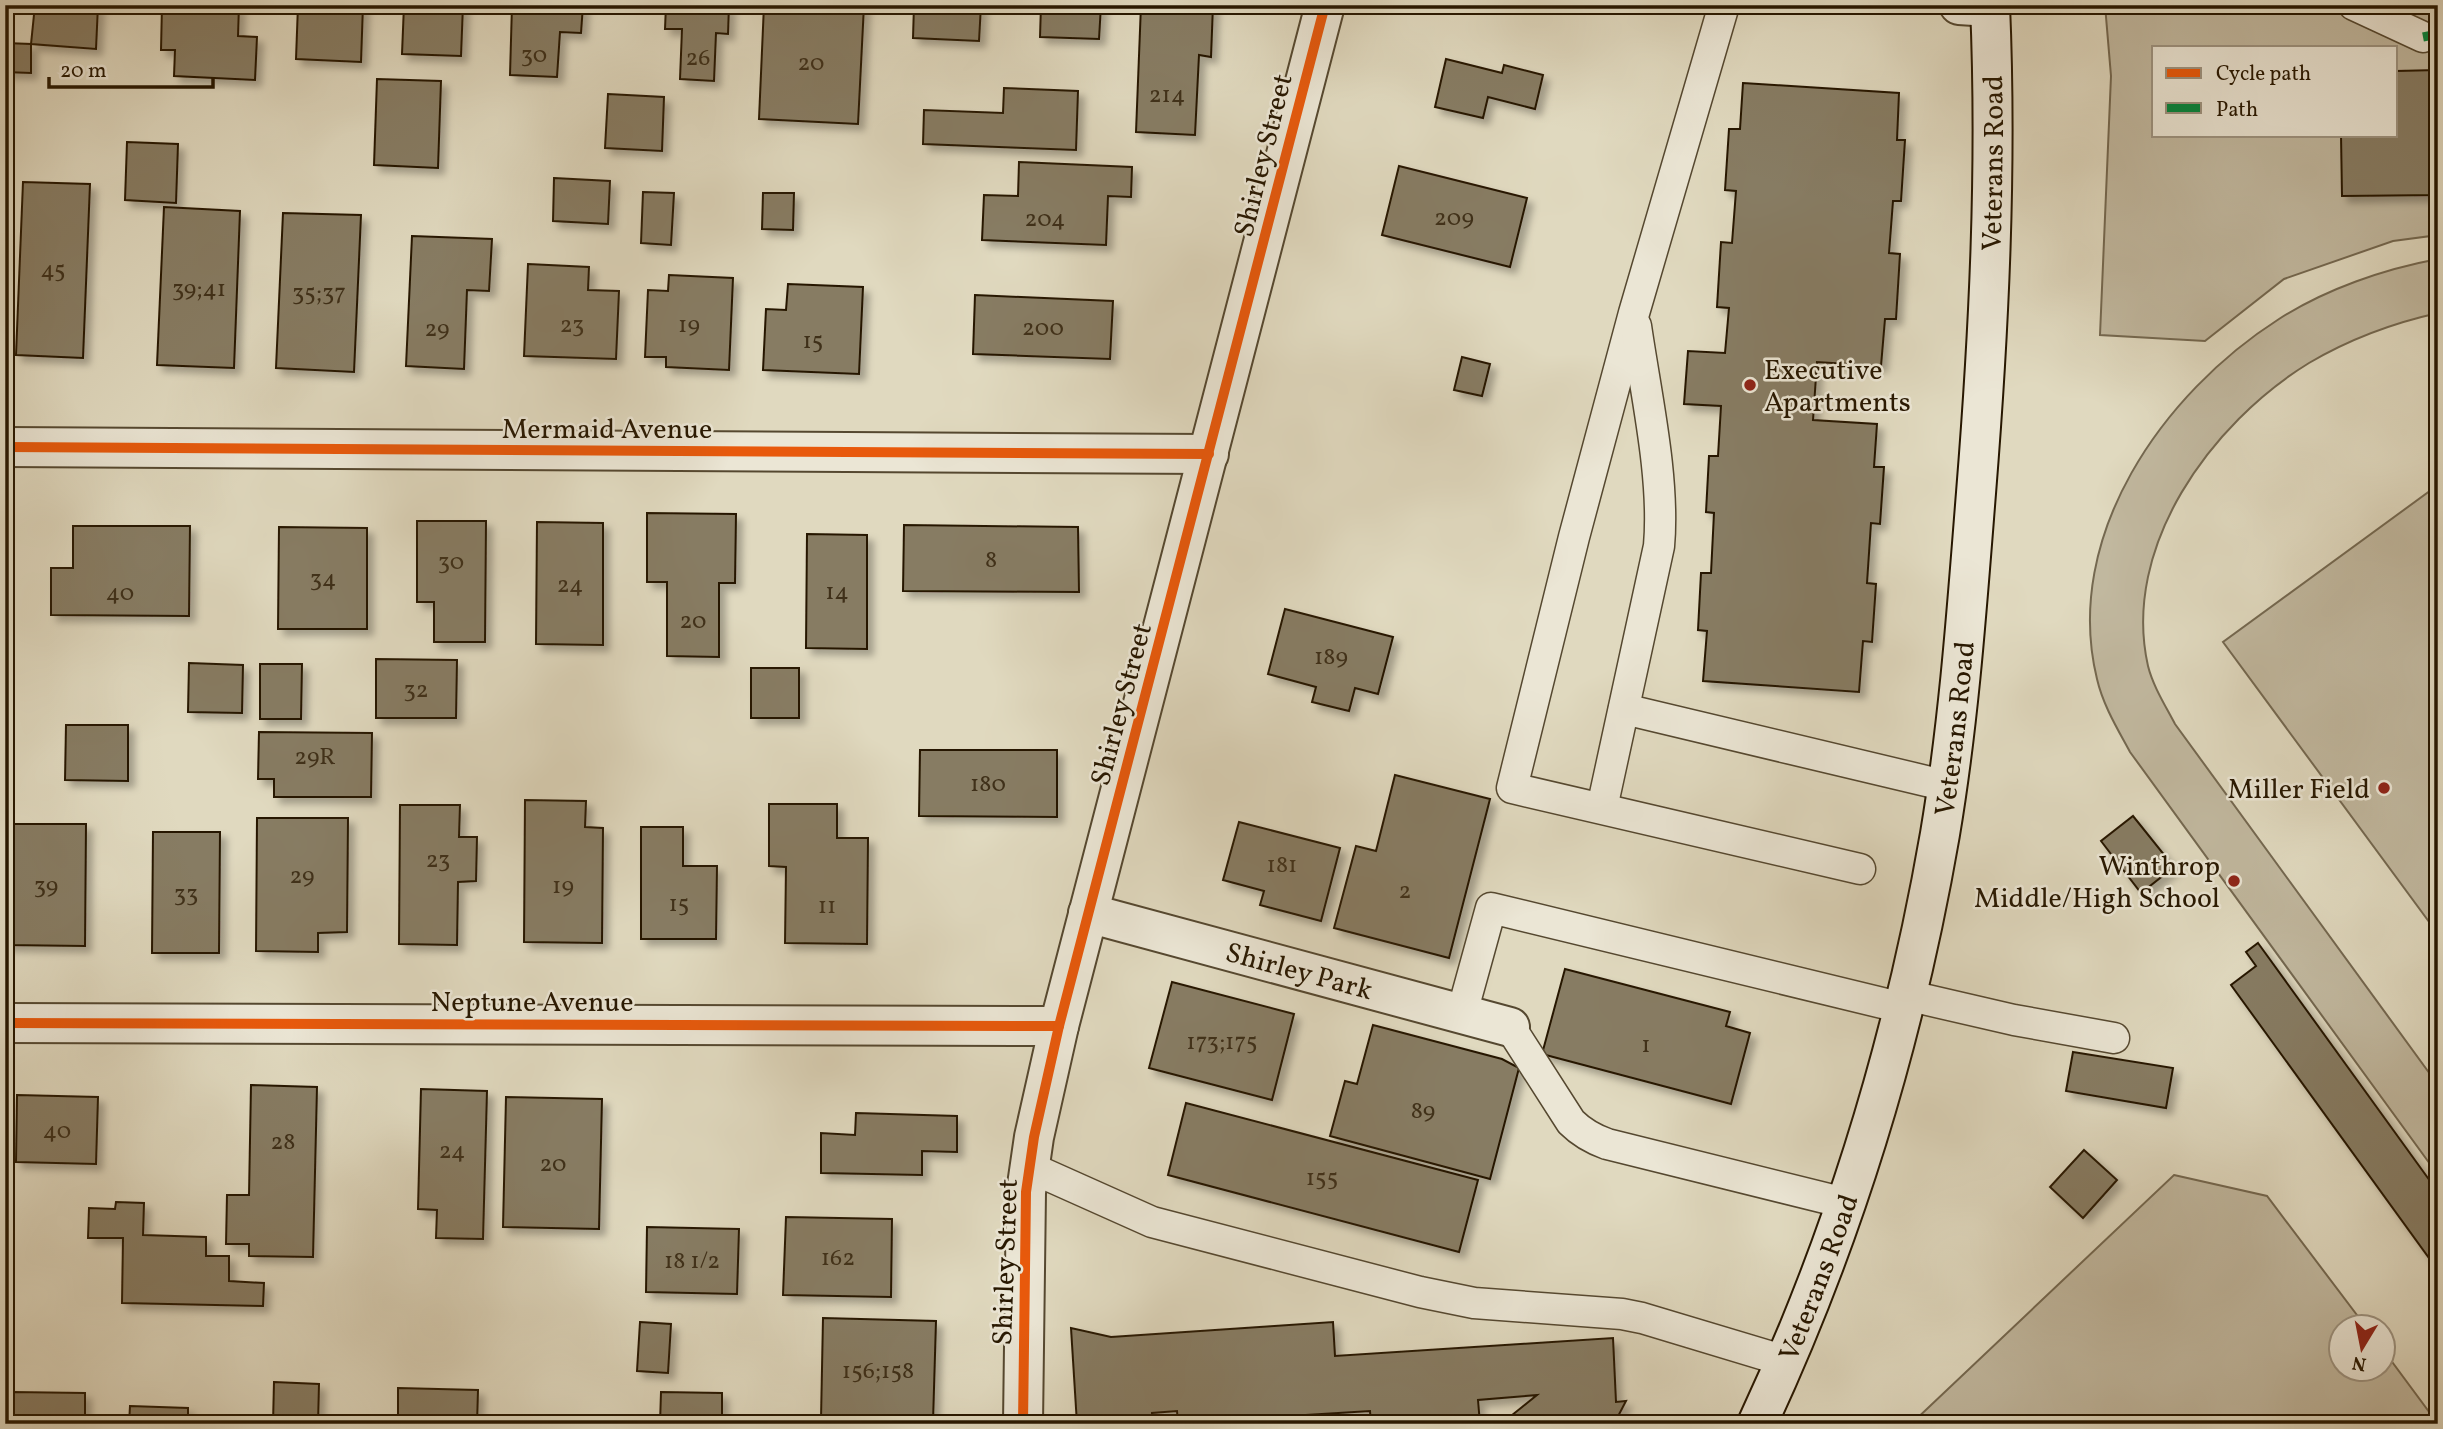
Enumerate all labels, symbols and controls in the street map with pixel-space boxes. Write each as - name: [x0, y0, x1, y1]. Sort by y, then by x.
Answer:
- house number: 30: [521, 39, 547, 73]
- house number: 26: [685, 42, 711, 76]
- scale bar: [49, 46, 214, 90]
- legend: [2152, 46, 2398, 136]
- house number: 20: [797, 47, 825, 81]
- text: 20 m: [60, 57, 106, 86]
- text: Cycle path: [2216, 60, 2311, 89]
- street label: Shirley Street: [1225, 70, 1304, 241]
- street label: Veterans Road: [1973, 75, 2015, 252]
- house number: 214: [1149, 79, 1185, 113]
- text: Path: [2216, 96, 2258, 125]
- house number: 209: [1434, 202, 1474, 236]
- house number: 204: [1025, 203, 1065, 237]
- house number: 45: [40, 254, 66, 288]
- house number: 39;41: [172, 273, 226, 307]
- house number: 35;37: [292, 277, 346, 311]
- house number: 23: [560, 309, 584, 343]
- house number: 19: [678, 309, 700, 343]
- house number: 200: [1022, 312, 1064, 346]
- house number: 29: [424, 313, 450, 347]
- house number: 15: [803, 325, 823, 359]
- place label: Executive Apartments: [1764, 352, 1911, 423]
- marker: Executive Apartments: [1742, 377, 1758, 393]
- street label: Mermaid Avenue: [502, 411, 712, 450]
- house number: 8: [985, 544, 997, 578]
- house number: 30: [438, 546, 464, 580]
- house number: 34: [310, 563, 336, 597]
- house number: 24: [557, 569, 583, 603]
- house number: 14: [825, 576, 849, 610]
- house number: 40: [106, 577, 134, 611]
- house number: 20: [679, 605, 707, 639]
- street label: Shirley Street: [1082, 619, 1163, 790]
- street label: Veterans Road: [1926, 639, 1986, 819]
- house number: 189: [1314, 641, 1348, 675]
- house number: 32: [403, 674, 429, 708]
- house number: 29R: [294, 741, 336, 775]
- house number: 180: [970, 768, 1006, 802]
- place label: Miller Field: [2227, 771, 2370, 810]
- marker: Miller Field: [2376, 780, 2392, 796]
- house number: 23: [426, 844, 450, 878]
- place label: Winthrop Middle/High School: [1974, 848, 2220, 919]
- house number: 181: [1267, 849, 1297, 883]
- house number: 29: [289, 860, 315, 894]
- house number: 39: [34, 870, 58, 904]
- house number: 19: [552, 870, 574, 904]
- marker: Winthrop Middle/High School: [2226, 873, 2242, 889]
- house number: 2: [1399, 875, 1411, 909]
- house number: 33: [174, 878, 198, 912]
- house number: 15: [669, 888, 689, 922]
- house number: 11: [818, 890, 836, 924]
- street label: Shirley Park: [1221, 934, 1377, 1011]
- street label: Neptune Avenue: [431, 984, 633, 1023]
- house number: 173;175: [1186, 1026, 1258, 1060]
- house number: 1: [1641, 1029, 1651, 1063]
- house number: 89: [1411, 1095, 1435, 1129]
- house number: 40: [43, 1115, 71, 1149]
- house number: 28: [270, 1126, 296, 1160]
- house number: 24: [439, 1135, 465, 1169]
- house number: 20: [539, 1148, 567, 1182]
- house number: 155: [1306, 1162, 1338, 1196]
- street label: Shirley Street: [984, 1178, 1029, 1346]
- street label: Veterans Road: [1770, 1189, 1870, 1368]
- house number: 162: [821, 1242, 855, 1276]
- house number: 18 1/2: [664, 1245, 720, 1279]
- north arrow: [2328, 1314, 2398, 1384]
- text: N: [2350, 1349, 2368, 1377]
- house number: 156;158: [842, 1355, 914, 1389]

